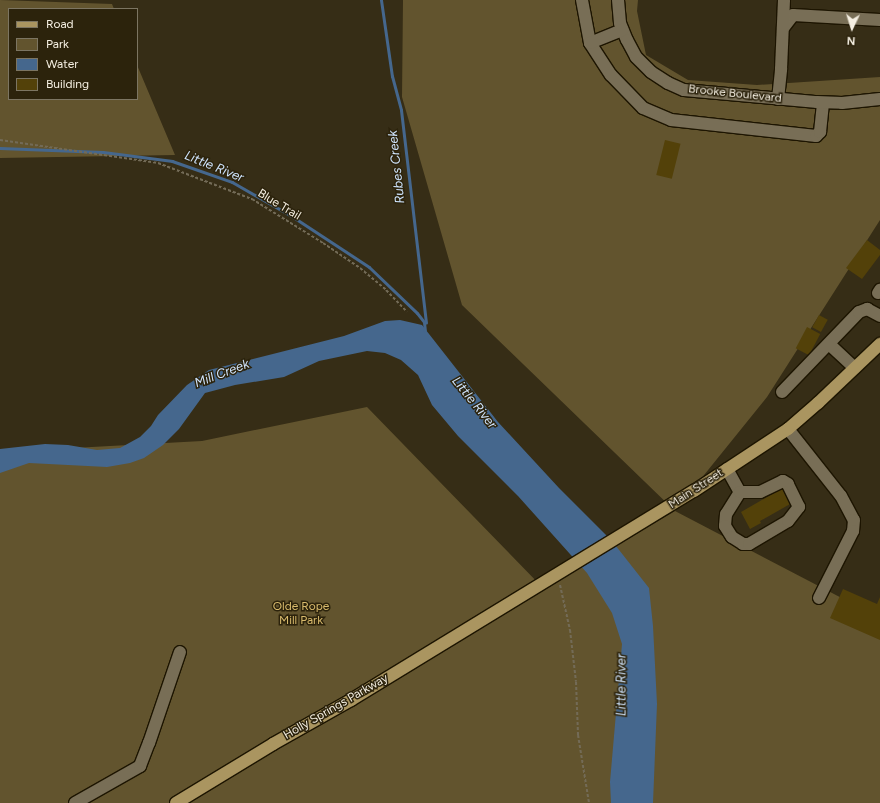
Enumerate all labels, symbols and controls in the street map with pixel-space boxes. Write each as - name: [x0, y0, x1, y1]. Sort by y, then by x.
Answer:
- legend: [8, 8, 138, 100]
- north arrow: [832, 8, 872, 48]
- text: Road: [46, 17, 74, 31]
- text: N: [846, 34, 856, 47]
- text: Park: [46, 37, 69, 51]
- text: Water: [46, 57, 78, 71]
- text: Building: [46, 77, 89, 91]
- street label: Brooke Boulevard: [688, 82, 782, 106]
- water label: Rubes Creek: [385, 129, 409, 205]
- water label: Little River: [182, 148, 246, 186]
- street label: Blue Trail: [255, 187, 303, 223]
- water label: Mill Creek: [192, 356, 252, 392]
- water label: Little River: [448, 374, 500, 432]
- street label: Main Street: [666, 466, 726, 512]
- park label: Olde Rope Mill Park: [273, 600, 329, 628]
- water label: Little River: [614, 654, 630, 716]
- street label: Holly Springs Parkway: [281, 671, 391, 743]

